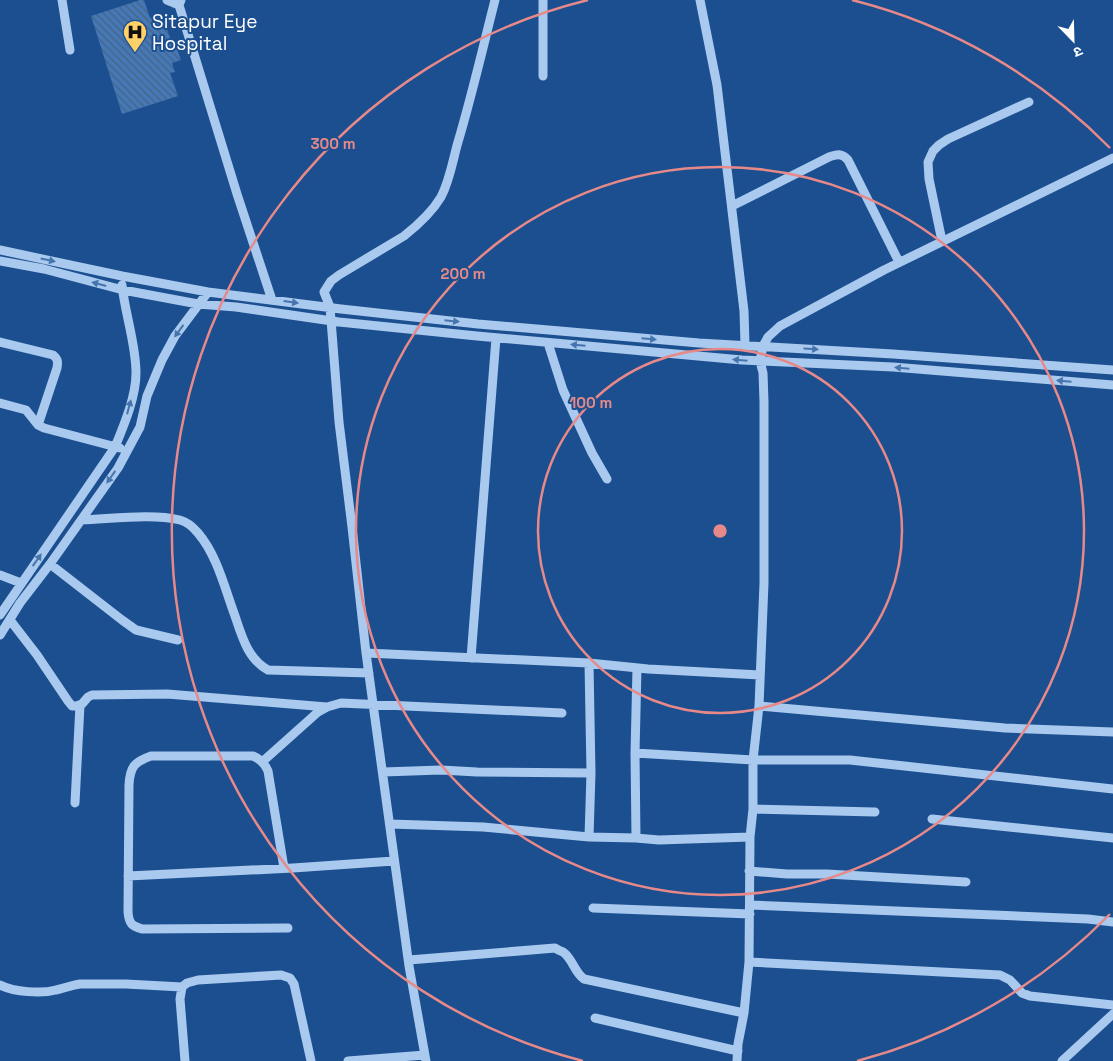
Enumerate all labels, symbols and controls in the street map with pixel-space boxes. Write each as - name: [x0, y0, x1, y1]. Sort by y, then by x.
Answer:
- place label: Sitapur Eye Hospital: [152, 9, 257, 56]
- north arrow: [1048, 15, 1098, 65]
- hospital icon: Sitapur Eye Hospital: [122, 19, 148, 53]
- text: उ: [1070, 42, 1085, 62]
- text: 300 m: [310, 134, 356, 153]
- one-way arrow: [40, 256, 55, 264]
- text: 200 m: [441, 264, 485, 283]
- one-way arrow: [91, 280, 106, 288]
- one-way arrow: [283, 298, 299, 306]
- one-way arrow: [445, 317, 461, 325]
- one-way arrow: [174, 324, 184, 338]
- one-way arrow: [641, 335, 657, 343]
- one-way arrow: [570, 341, 586, 349]
- one-way arrow: [803, 345, 819, 353]
- one-way arrow: [732, 356, 748, 364]
- one-way arrow: [894, 363, 910, 371]
- one-way arrow: [1056, 377, 1072, 385]
- text: 100 m: [570, 393, 612, 412]
- one-way arrow: [126, 399, 134, 414]
- one-way arrow: [107, 471, 117, 484]
- centre of rings: [711, 522, 729, 540]
- one-way arrow: [32, 553, 42, 567]

